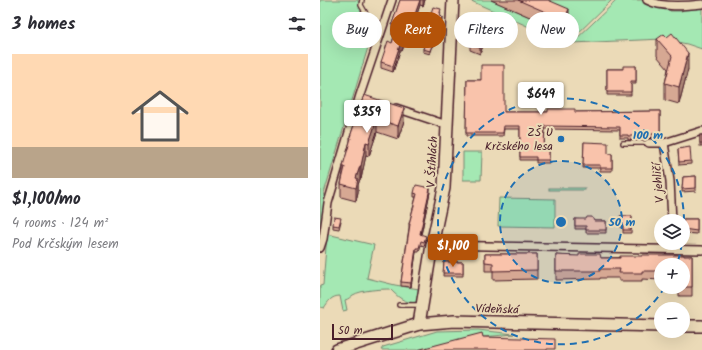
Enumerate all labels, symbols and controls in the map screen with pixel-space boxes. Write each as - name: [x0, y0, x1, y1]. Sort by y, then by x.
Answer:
- text: 3 homes: [12, 11, 75, 38]
- chip: Buy: [332, 12, 382, 48]
- chip: Rent: [390, 12, 446, 48]
- chip: Filters: [454, 12, 518, 48]
- chip: New: [526, 12, 579, 48]
- icon: filters: [286, 13, 308, 35]
- icon: home: [124, 80, 196, 152]
- pin: $649: [517, 82, 565, 116]
- text: $649: [527, 84, 555, 105]
- pin: $359: [343, 100, 391, 134]
- text: $359: [353, 102, 381, 123]
- place label: ZŠ U Krčského lesa: [485, 123, 553, 156]
- text: 100 m: [633, 126, 663, 145]
- marker: ZŠ U Krčského lesa: [556, 134, 566, 144]
- street label: V Štíhlách: [422, 136, 443, 188]
- street label: V jehličí: [647, 160, 670, 204]
- text: $1,100/mo: [12, 186, 81, 213]
- text: 4 rooms · 124 m²: [12, 213, 108, 234]
- text: 50 m: [608, 213, 636, 232]
- map controls: [654, 214, 690, 338]
- button: layers: [654, 214, 690, 250]
- centre of rings: [554, 215, 568, 229]
- text: Pod Krčským lesem: [12, 234, 119, 255]
- pin: $1,100: [420, 234, 486, 268]
- text: $1,100: [437, 236, 469, 257]
- button: +: [654, 258, 690, 294]
- street label: Vídeňská: [475, 299, 520, 320]
- button: −: [654, 302, 690, 338]
- scale bar: [332, 322, 393, 341]
- text: 50 m: [338, 322, 363, 340]

